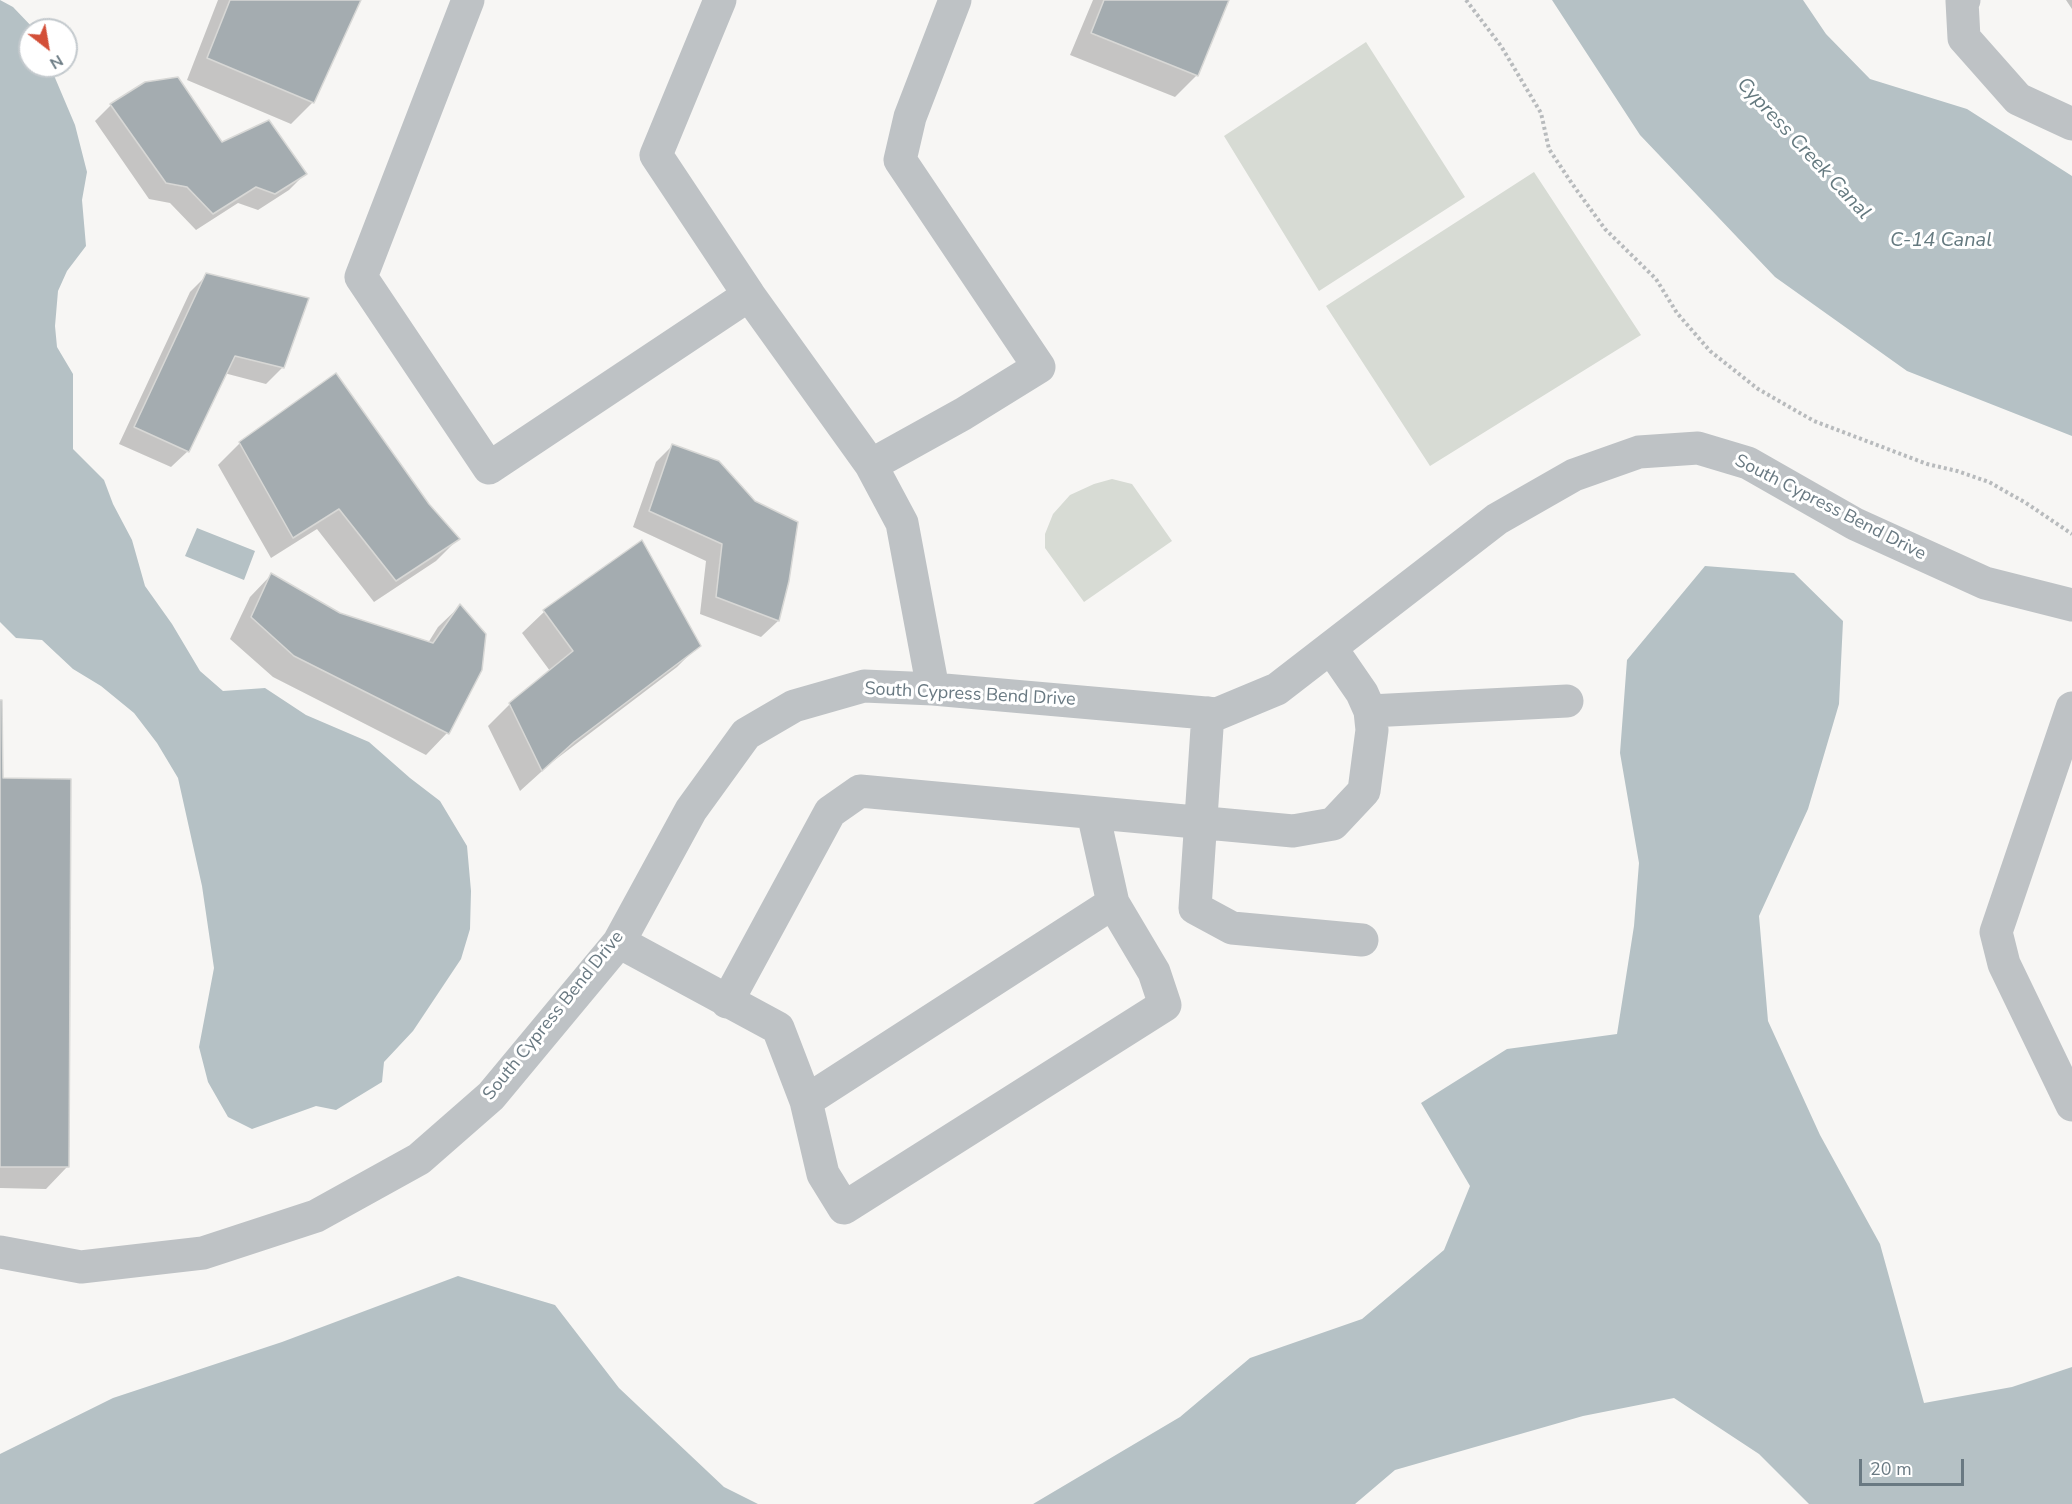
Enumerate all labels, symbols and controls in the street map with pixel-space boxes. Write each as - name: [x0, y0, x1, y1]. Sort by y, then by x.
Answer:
- north arrow: [18, 18, 78, 78]
- text: N: [45, 49, 67, 74]
- water label: Cypress Creek Canal: [1731, 73, 1875, 225]
- water label: C-14 Canal: [1890, 229, 1992, 253]
- street label: South Cypress Bend Drive: [1731, 450, 1929, 566]
- street label: South Cypress Bend Drive: [864, 679, 1076, 711]
- street label: South Cypress Bend Drive: [479, 927, 629, 1105]
- scale bar: [1862, 1447, 1967, 1485]
- text: 20 m: [1870, 1457, 1912, 1481]

